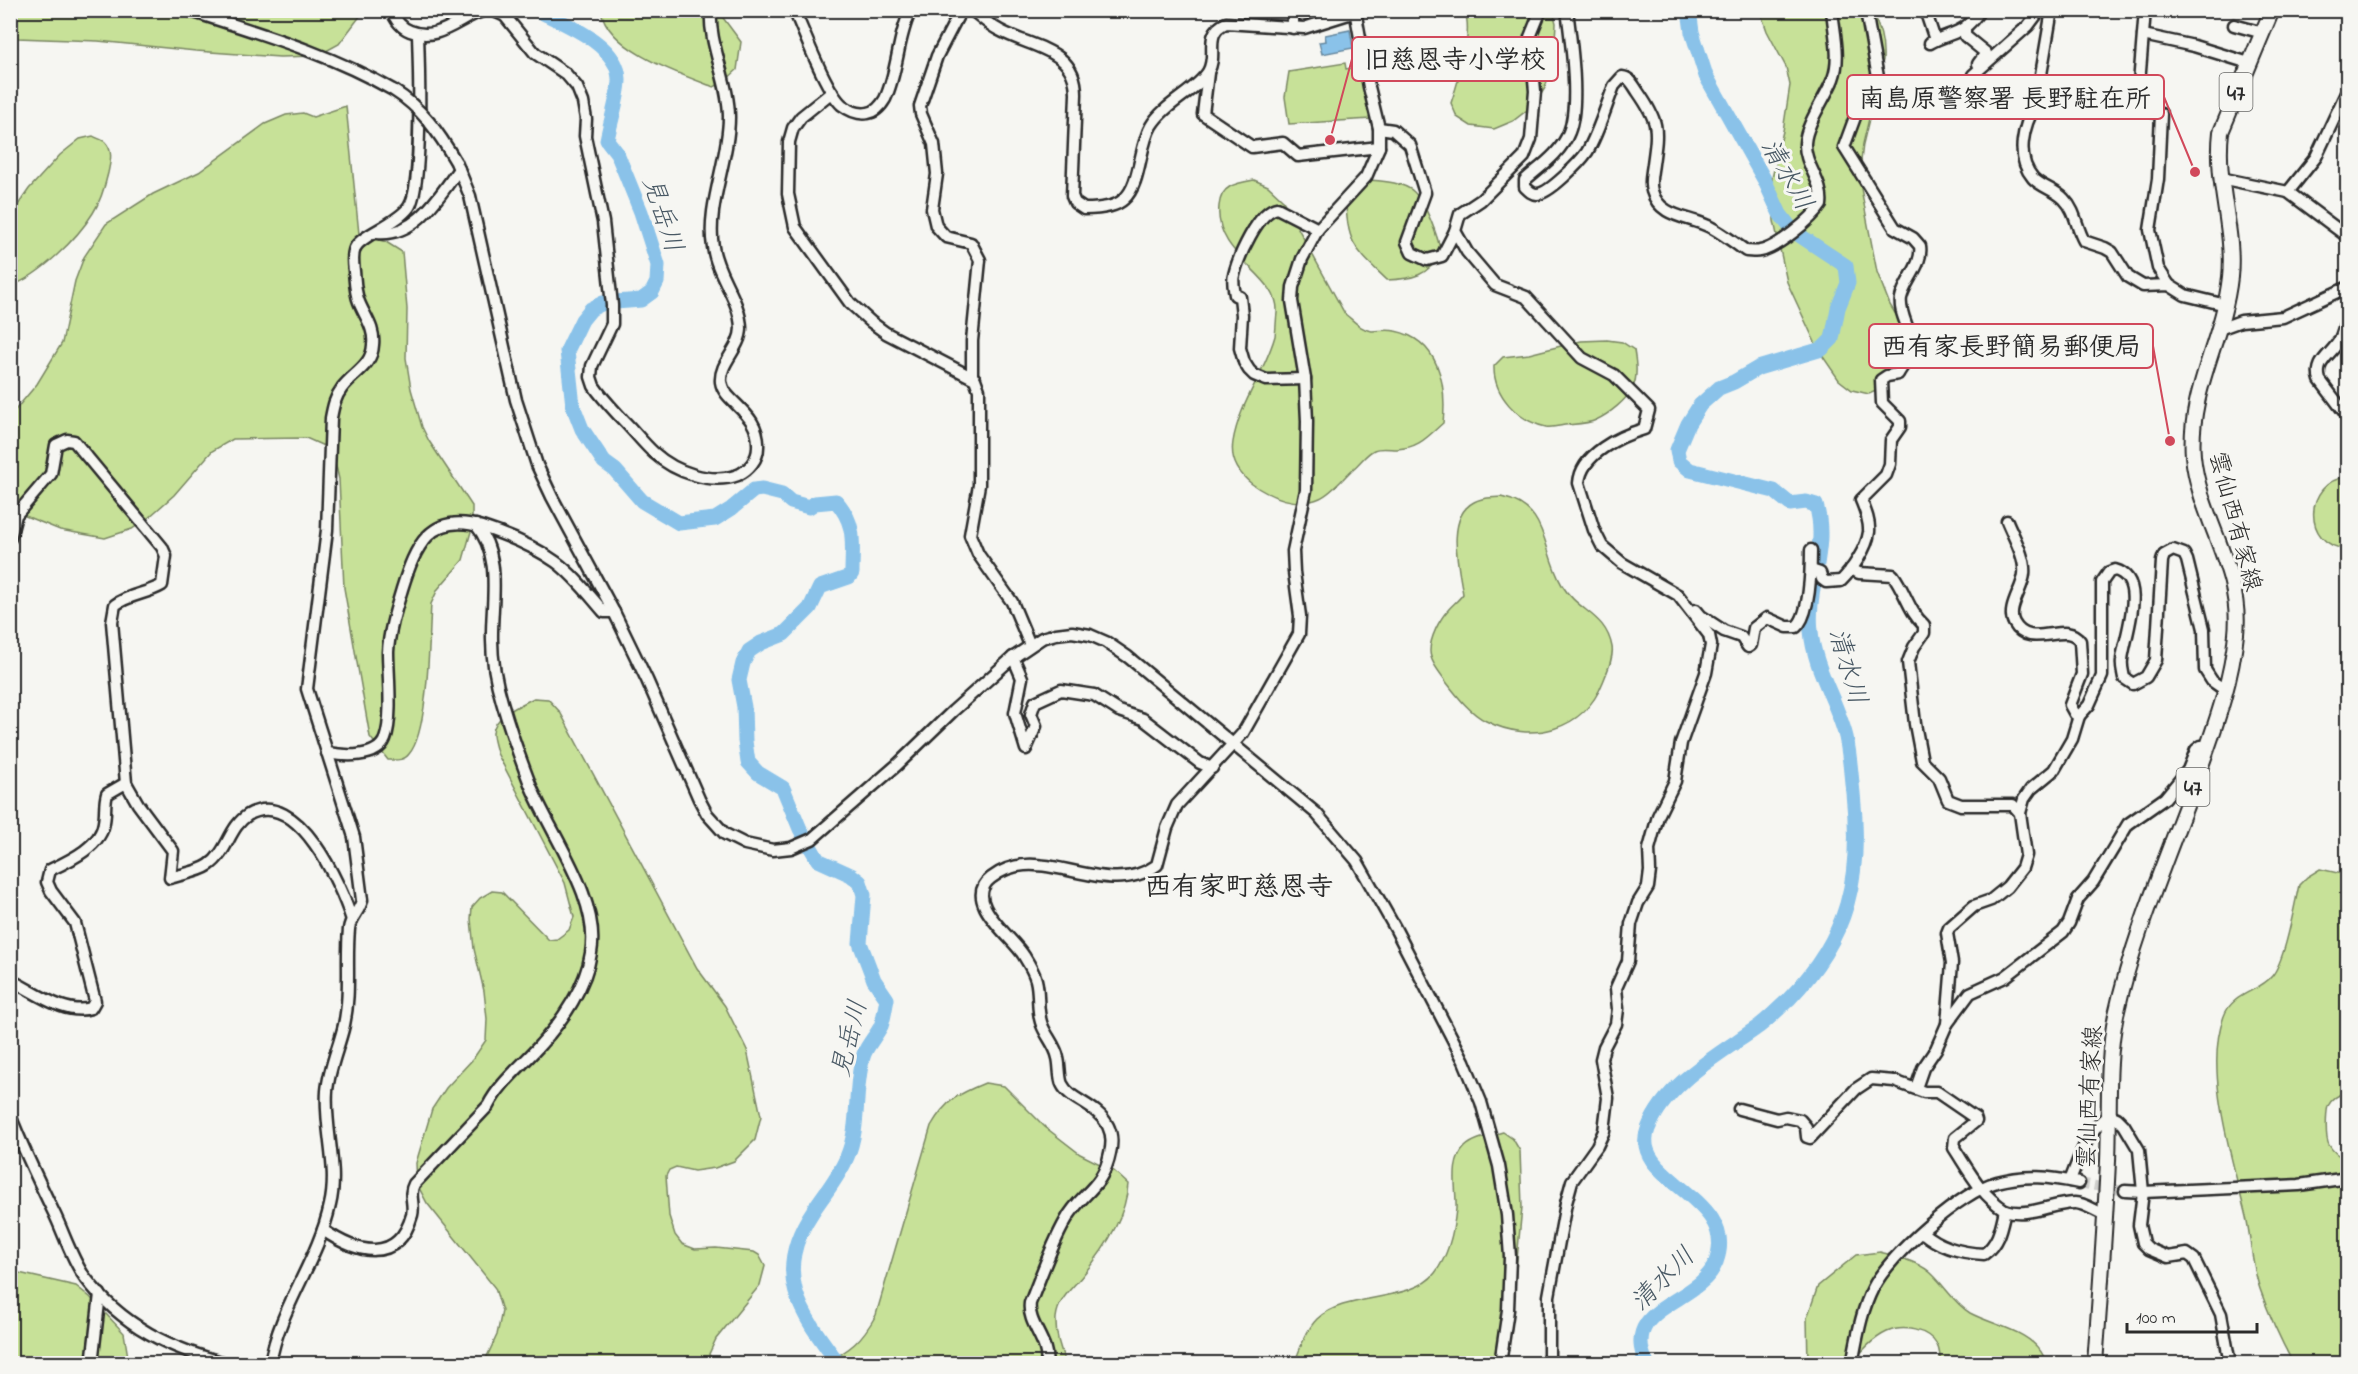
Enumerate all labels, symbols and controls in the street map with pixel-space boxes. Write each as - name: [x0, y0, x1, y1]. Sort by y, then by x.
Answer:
- callout: 旧慈恩寺小学校: [1352, 37, 1558, 81]
- text: 旧慈恩寺小学校: [1364, 43, 1546, 81]
- road number: 47: [2220, 73, 2252, 111]
- callout: 南島原警察署 長野駐在所: [1847, 75, 2164, 119]
- text: 南島原警察署 長野駐在所: [1859, 82, 2151, 120]
- water label: 清水川: [1749, 132, 1821, 219]
- water label: 見岳川: [631, 172, 691, 258]
- callout: 西有家長野簡易郵便局: [1869, 324, 2153, 368]
- text: 西有家長野簡易郵便局: [1881, 330, 2141, 368]
- street label: 雲仙西有家線: [2198, 448, 2269, 596]
- water label: 清水川: [1817, 624, 1875, 710]
- road number: 47: [2176, 768, 2210, 806]
- district label: 西有家町慈恩寺: [1145, 869, 1334, 908]
- water label: 見岳川: [823, 996, 879, 1081]
- street label: 雲仙西有家線: [2070, 1024, 2113, 1170]
- water label: 清水川: [1623, 1239, 1705, 1321]
- scale bar: [2127, 1296, 2258, 1334]
- text: 100 m: [2136, 1306, 2176, 1332]

